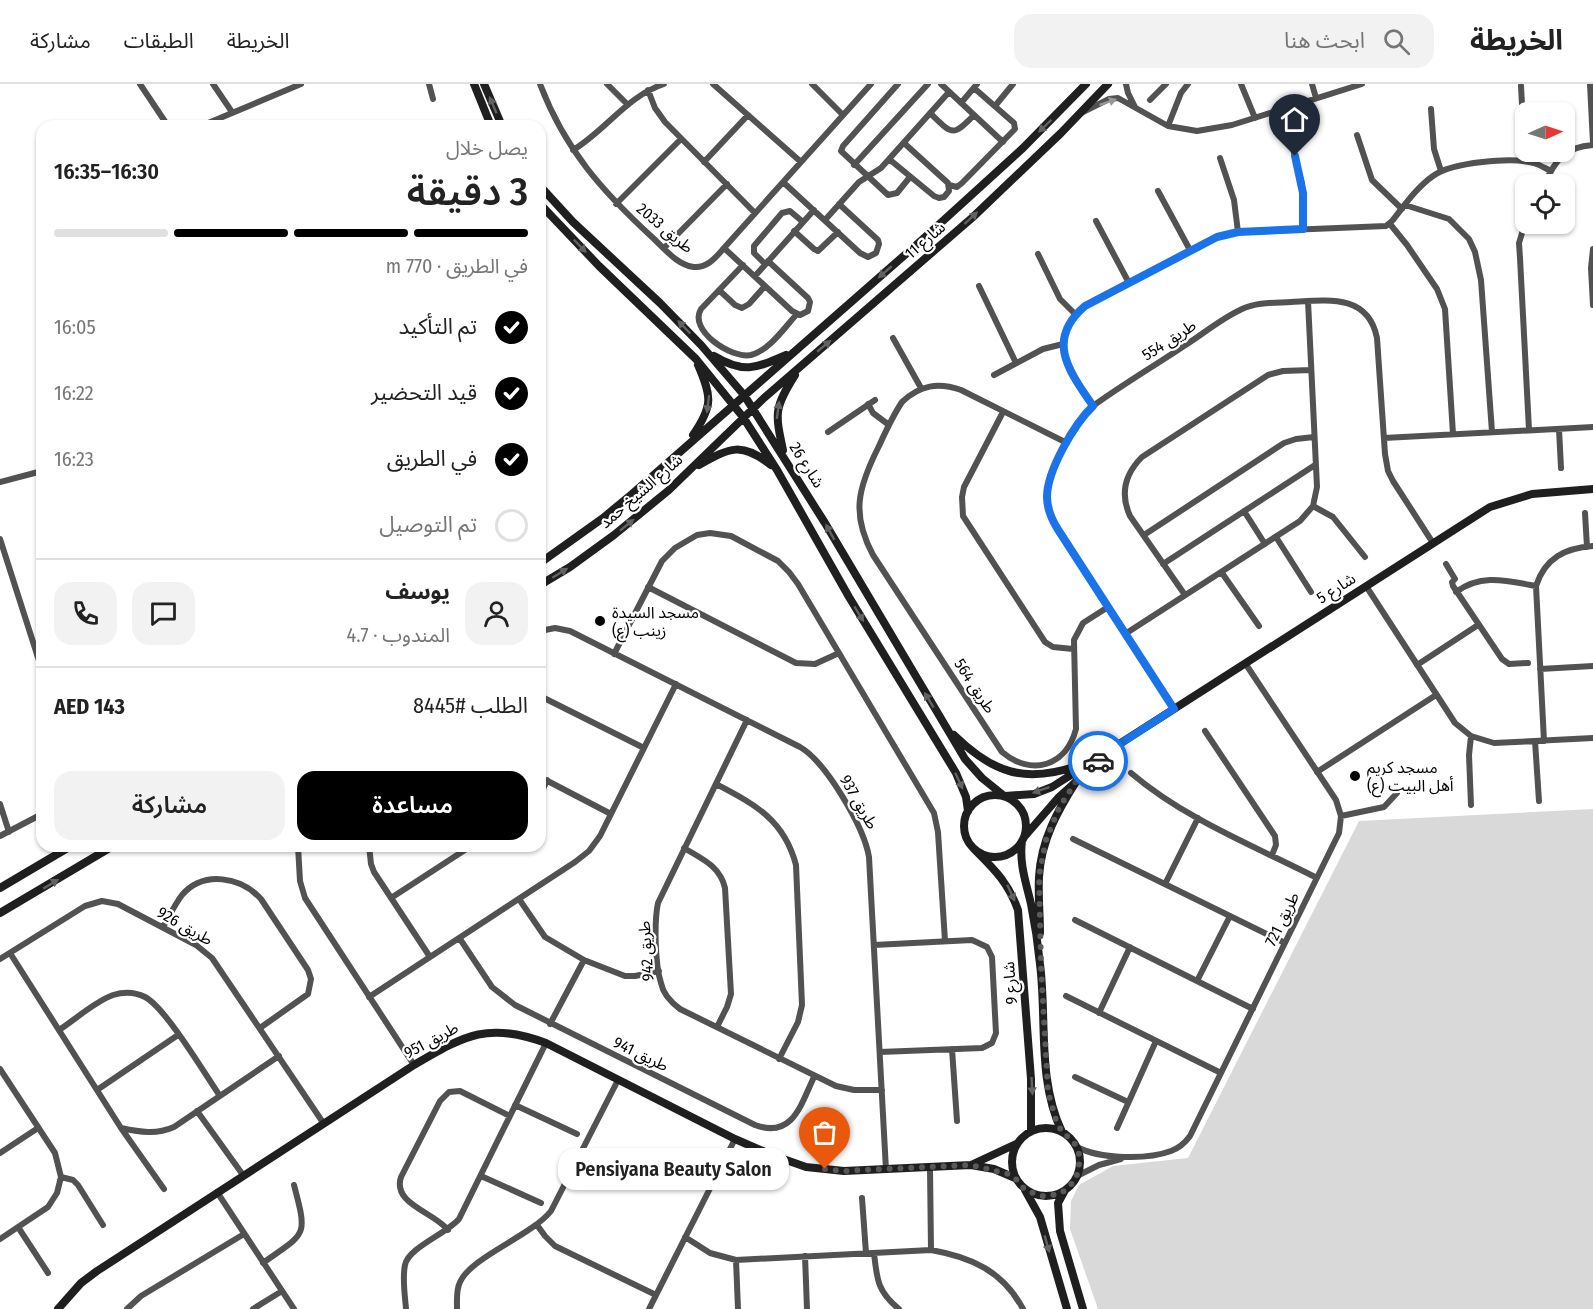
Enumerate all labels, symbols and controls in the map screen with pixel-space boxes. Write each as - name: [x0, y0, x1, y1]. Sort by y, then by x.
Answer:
- search box: [1014, 14, 1434, 68]
- text: الخريطة: [1470, 24, 1563, 57]
- icon: search: [1380, 25, 1413, 58]
- text: ابحث هنا: [1284, 27, 1365, 54]
- text: مشاركة: [30, 28, 91, 54]
- text: الطبقات: [124, 28, 194, 54]
- text: الخريطة: [227, 28, 290, 54]
- pin: [1269, 94, 1320, 156]
- one-way arrow: [488, 96, 497, 114]
- one-way arrow: [1100, 97, 1118, 106]
- north arrow: [1515, 102, 1575, 162]
- map controls: [1515, 102, 1575, 234]
- icon: home: [1278, 103, 1311, 136]
- one-way arrow: [1038, 119, 1053, 132]
- text: يصل خلال: [446, 136, 528, 160]
- text: 16:30–16:35: [54, 158, 159, 185]
- text: 3 دقيقة: [407, 169, 528, 215]
- button: locate: [1515, 174, 1575, 234]
- street label: طريق 2033: [632, 199, 697, 258]
- one-way arrow: [964, 212, 978, 226]
- street label: شارع 11: [901, 217, 951, 265]
- one-way arrow: [573, 239, 587, 254]
- text: في الطريق · 770 m: [386, 254, 528, 278]
- one-way arrow: [878, 265, 893, 278]
- icon: check: [495, 311, 528, 344]
- text: تم التأكيد: [398, 313, 477, 340]
- text: 16:05: [54, 315, 96, 339]
- street label: طريق 554: [1138, 315, 1200, 365]
- one-way arrow: [677, 321, 691, 335]
- one-way arrow: [816, 340, 831, 353]
- icon: check: [495, 377, 528, 410]
- text: قيد التحضير: [371, 379, 477, 406]
- text: 16:22: [54, 381, 94, 405]
- one-way arrow: [703, 395, 712, 414]
- one-way arrow: [774, 400, 783, 419]
- street label: شارع 26: [783, 439, 828, 493]
- icon: check: [495, 443, 528, 476]
- text: في الطريق: [387, 445, 477, 472]
- text: 16:23: [54, 447, 94, 471]
- street label: شارع الشيخ حمد: [596, 450, 688, 534]
- text: تم التوصيل: [379, 511, 477, 538]
- one-way arrow: [619, 518, 635, 531]
- one-way arrow: [825, 523, 835, 540]
- one-way arrow: [552, 567, 568, 578]
- street label: شارع 5: [1313, 569, 1361, 610]
- text: يوسف: [385, 578, 450, 605]
- button: phone: [54, 582, 117, 645]
- button: chat: [132, 582, 195, 645]
- button: person: [465, 582, 528, 645]
- place label: مسجد السيدة زينب (ع): [612, 603, 699, 643]
- one-way arrow: [854, 606, 865, 622]
- marker: مسجد السيدة زينب (ع): [593, 614, 607, 628]
- text: المندوب · 4.7: [347, 623, 450, 647]
- street label: طريق 564: [950, 655, 1000, 718]
- one-way arrow: [924, 691, 934, 708]
- text: الطلب #8445: [413, 692, 528, 719]
- text: AED 143: [54, 693, 125, 720]
- courier: [1068, 731, 1128, 791]
- icon: car: [1082, 745, 1115, 778]
- place label: مسجد كريم أهل البيت (ع): [1367, 758, 1454, 798]
- marker: مسجد كريم أهل البيت (ع): [1348, 769, 1362, 783]
- button: مشاركة: [54, 771, 285, 840]
- button: مساعدة: [297, 771, 528, 840]
- street label: طريق 937: [835, 772, 882, 833]
- one-way arrow: [955, 772, 964, 789]
- one-way arrow: [1032, 786, 1050, 796]
- one-way arrow: [43, 878, 59, 889]
- one-way arrow: [1006, 885, 1015, 902]
- street label: طريق 721: [1261, 889, 1304, 949]
- street label: طريق 926: [153, 903, 216, 950]
- street label: طريق 942: [634, 920, 659, 982]
- street label: شارع 9: [999, 961, 1024, 1005]
- street label: طريق 951: [401, 1018, 462, 1063]
- street label: طريق 941: [610, 1033, 672, 1076]
- one-way arrow: [1027, 1077, 1036, 1096]
- pin: [799, 1107, 850, 1169]
- icon: bag: [808, 1116, 841, 1149]
- callout: Pensiyana Beauty Salon: [558, 1148, 789, 1190]
- text: Pensiyana Beauty Salon: [575, 1157, 772, 1181]
- one-way arrow: [1043, 1235, 1053, 1253]

